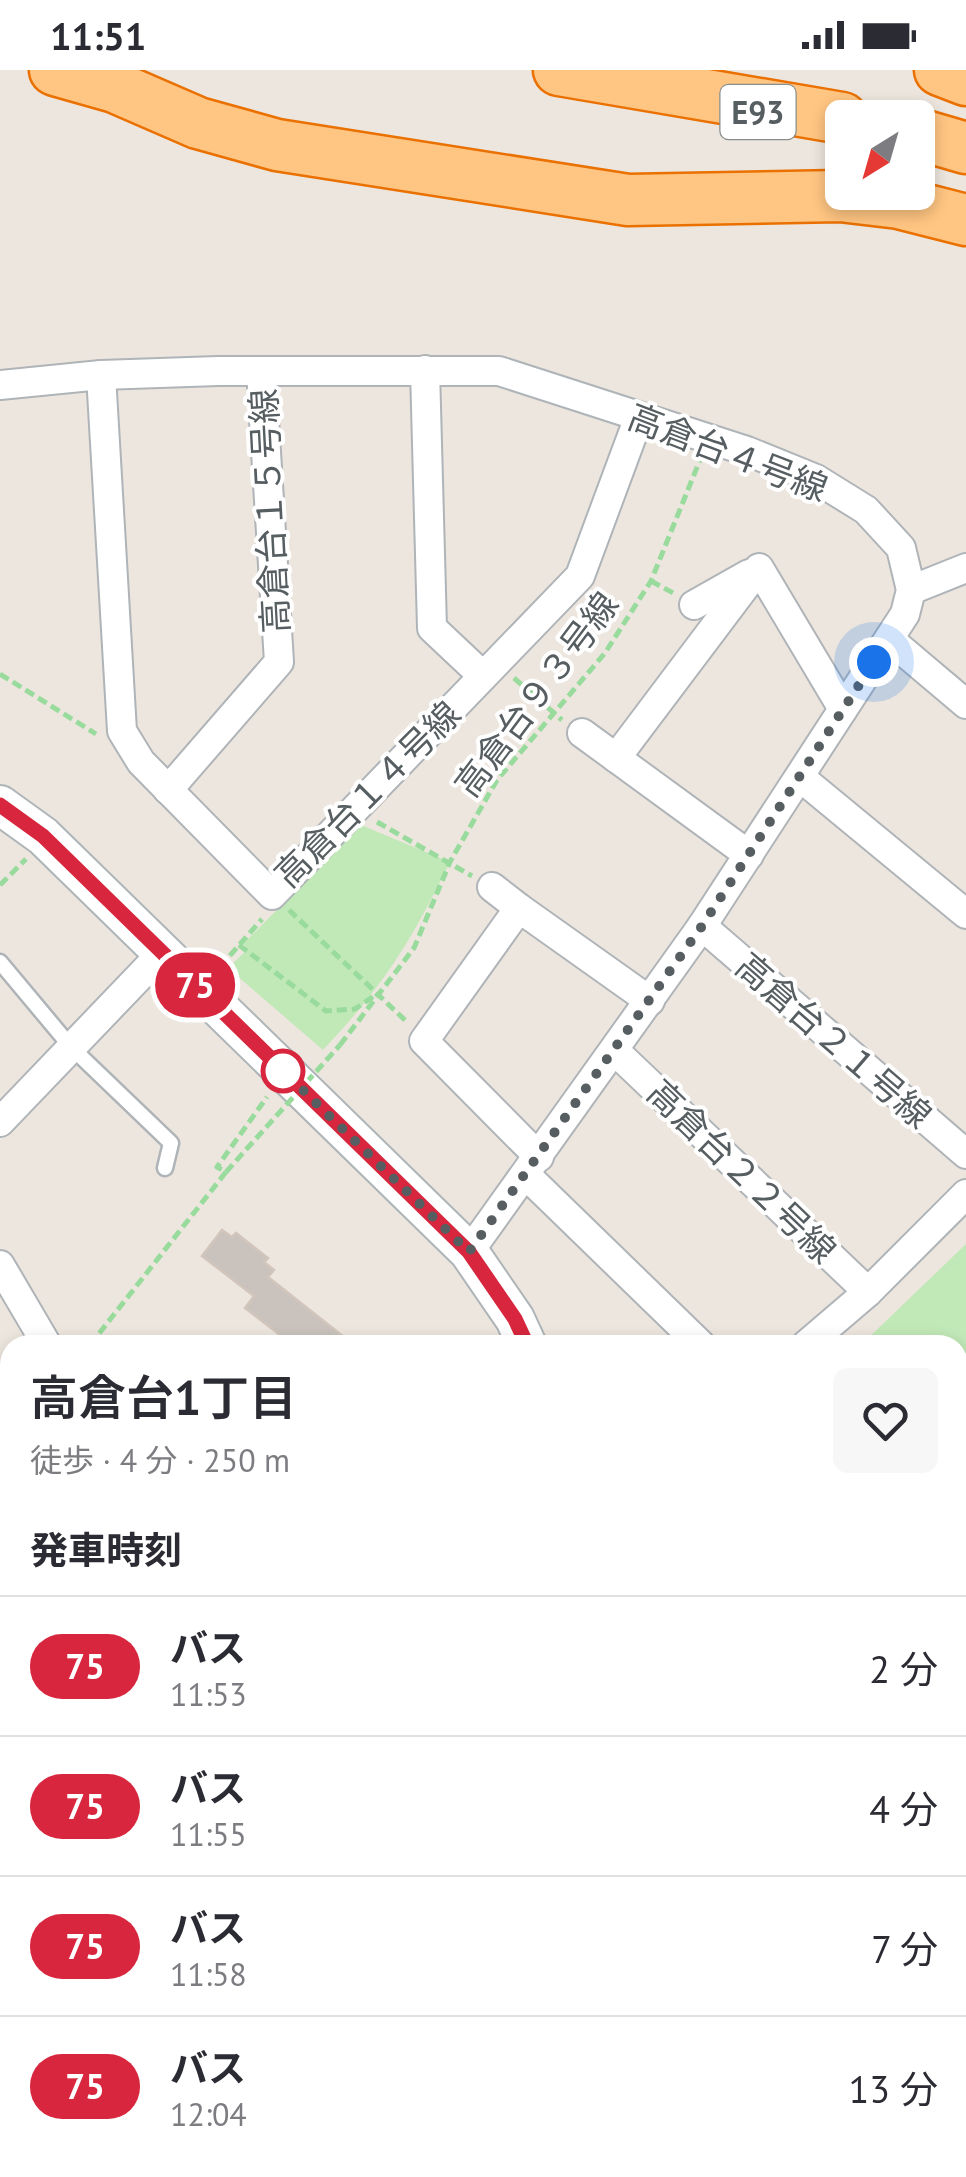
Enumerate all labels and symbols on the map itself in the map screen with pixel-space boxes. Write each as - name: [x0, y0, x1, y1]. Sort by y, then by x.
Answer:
- road number: E93: [720, 85, 796, 139]
- north arrow: [825, 100, 935, 210]
- street label: 高倉台１５号線: [240, 387, 298, 635]
- street label: 高倉台４号線: [622, 393, 834, 511]
- street label: 高倉台９３号線: [444, 582, 628, 806]
- your location: [849, 637, 899, 687]
- street label: 高倉台１４号線: [264, 691, 470, 897]
- street label: 高倉台２１号線: [726, 942, 942, 1138]
- line badge: 75: [150, 952, 240, 1018]
- unlabelled marker: [262, 1050, 304, 1092]
- street label: 高倉台２２号線: [638, 1069, 846, 1273]

